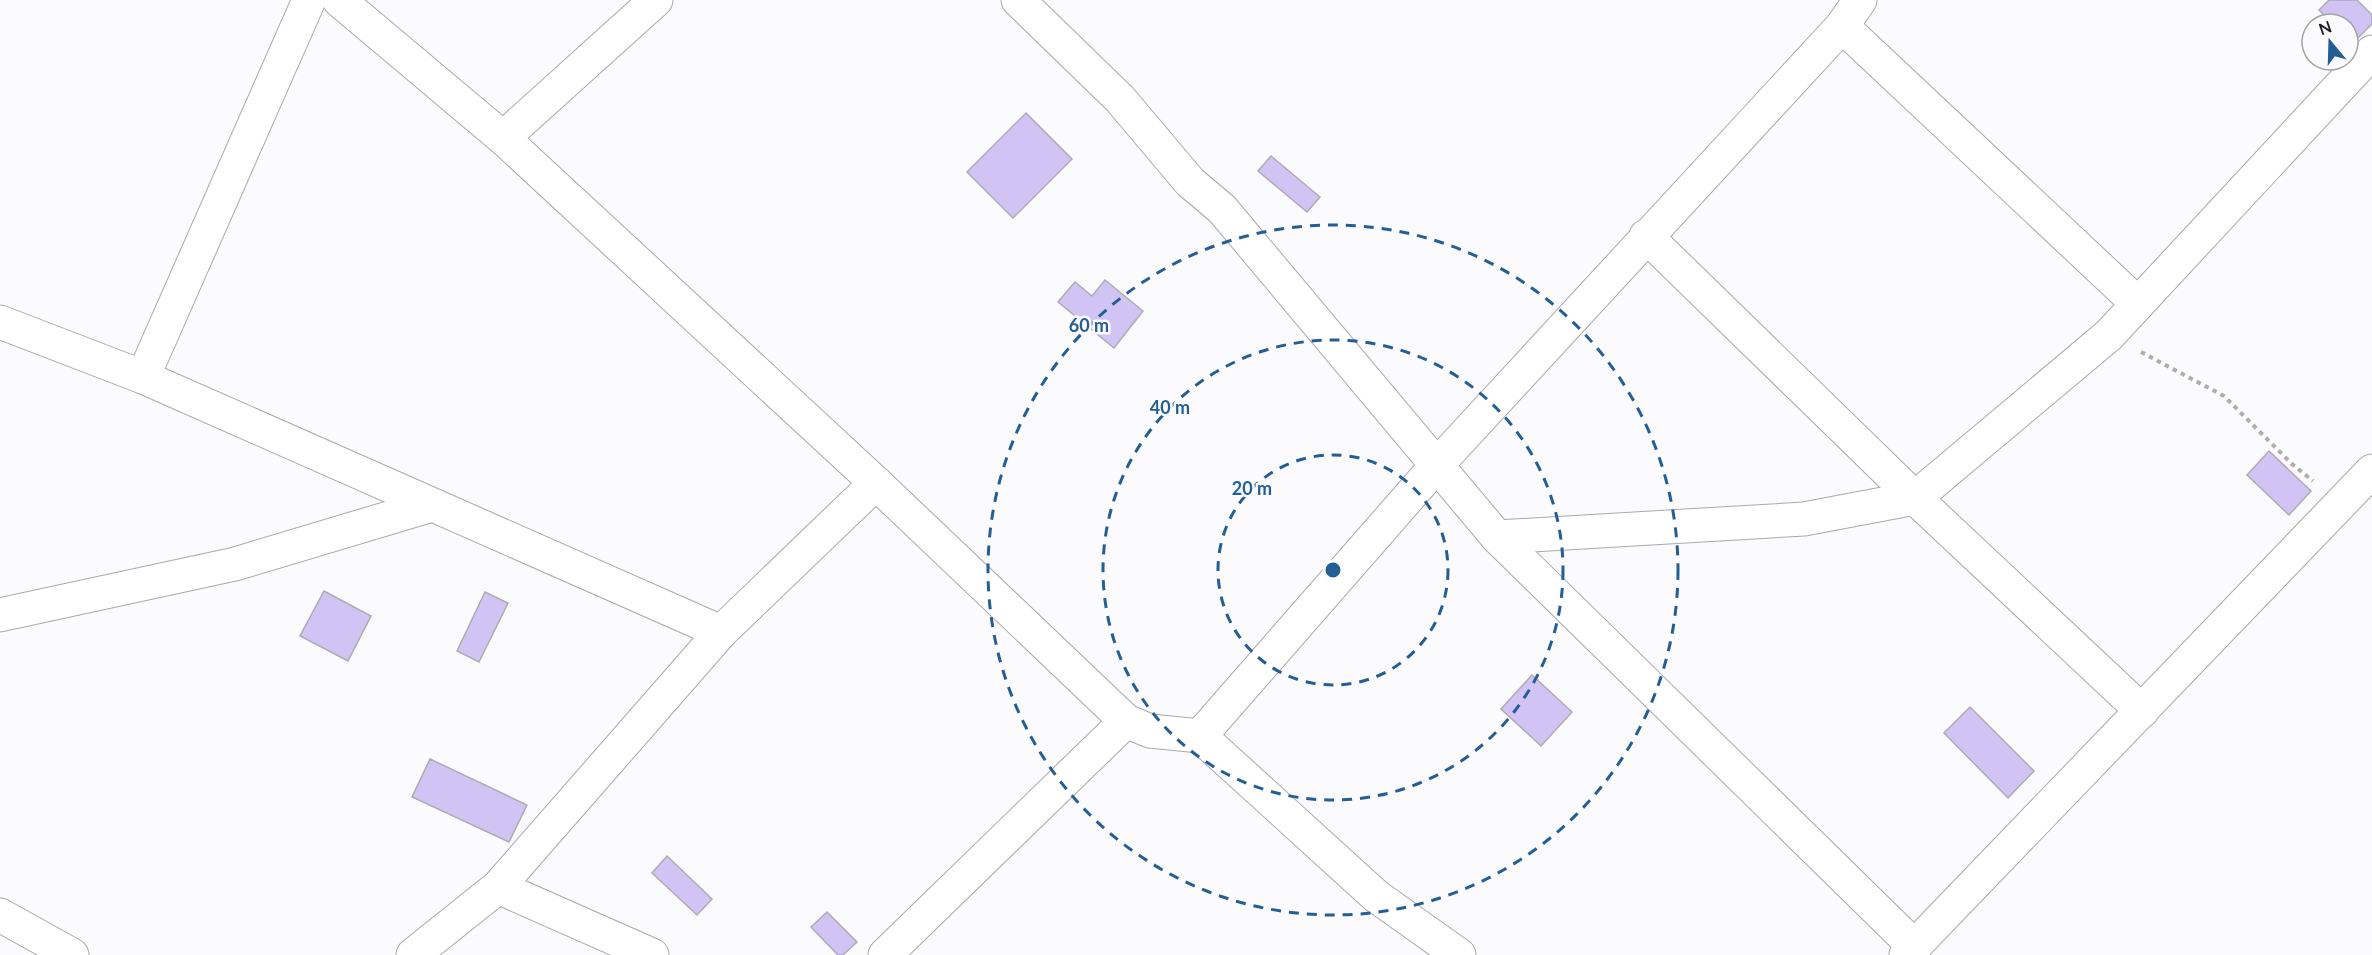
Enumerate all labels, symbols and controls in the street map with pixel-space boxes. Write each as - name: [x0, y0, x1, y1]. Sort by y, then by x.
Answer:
- north arrow: [2300, 12, 2360, 72]
- text: N: [2316, 16, 2334, 38]
- text: 60 m: [1069, 314, 1109, 336]
- text: 40 m: [1150, 396, 1190, 418]
- text: 20 m: [1232, 477, 1272, 499]
- centre of rings: [1323, 560, 1343, 580]

